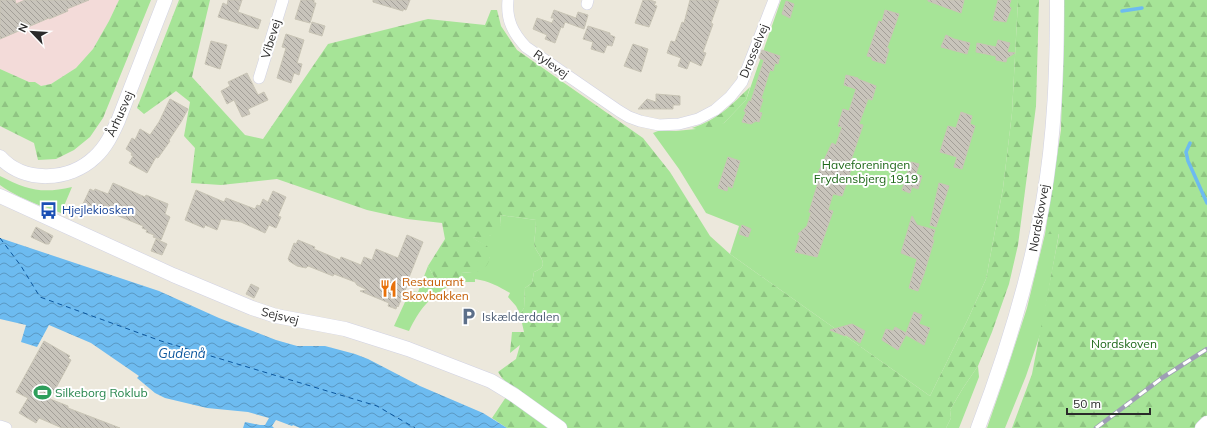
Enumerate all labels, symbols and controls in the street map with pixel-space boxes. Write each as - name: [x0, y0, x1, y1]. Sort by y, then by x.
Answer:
- north arrow: [12, 12, 52, 52]
- street label: Vibevej: [257, 17, 284, 60]
- text: N: [15, 21, 31, 34]
- street label: Drosselvej: [736, 21, 771, 80]
- street label: Rylevej: [531, 46, 572, 81]
- street label: Århusvej: [103, 88, 136, 139]
- park label: Haveforeningen Frydensbjerg 1919: [814, 157, 918, 186]
- street label: Nordskovvej: [1025, 183, 1052, 253]
- bus stop icon: Hjejlekiosken: [39, 200, 59, 220]
- place label: Hjejlekiosken: [62, 202, 134, 217]
- place label: Restaurant Skovbakken: [402, 274, 469, 303]
- restaurant icon: Restaurant Skovbakken: [379, 279, 399, 299]
- street label: Sejsvej: [260, 304, 301, 327]
- parking icon: Iskælderdalen: [459, 307, 479, 327]
- place label: Iskælderdalen: [482, 309, 559, 324]
- park label: Nordskoven: [1091, 336, 1157, 351]
- water label: Gudenå: [158, 345, 206, 361]
- sports icon: Silkeborg Roklub: [32, 383, 52, 403]
- place label: Silkeborg Roklub: [55, 385, 148, 400]
- scale bar: [1067, 390, 1150, 416]
- text: 50 m: [1073, 396, 1101, 411]

